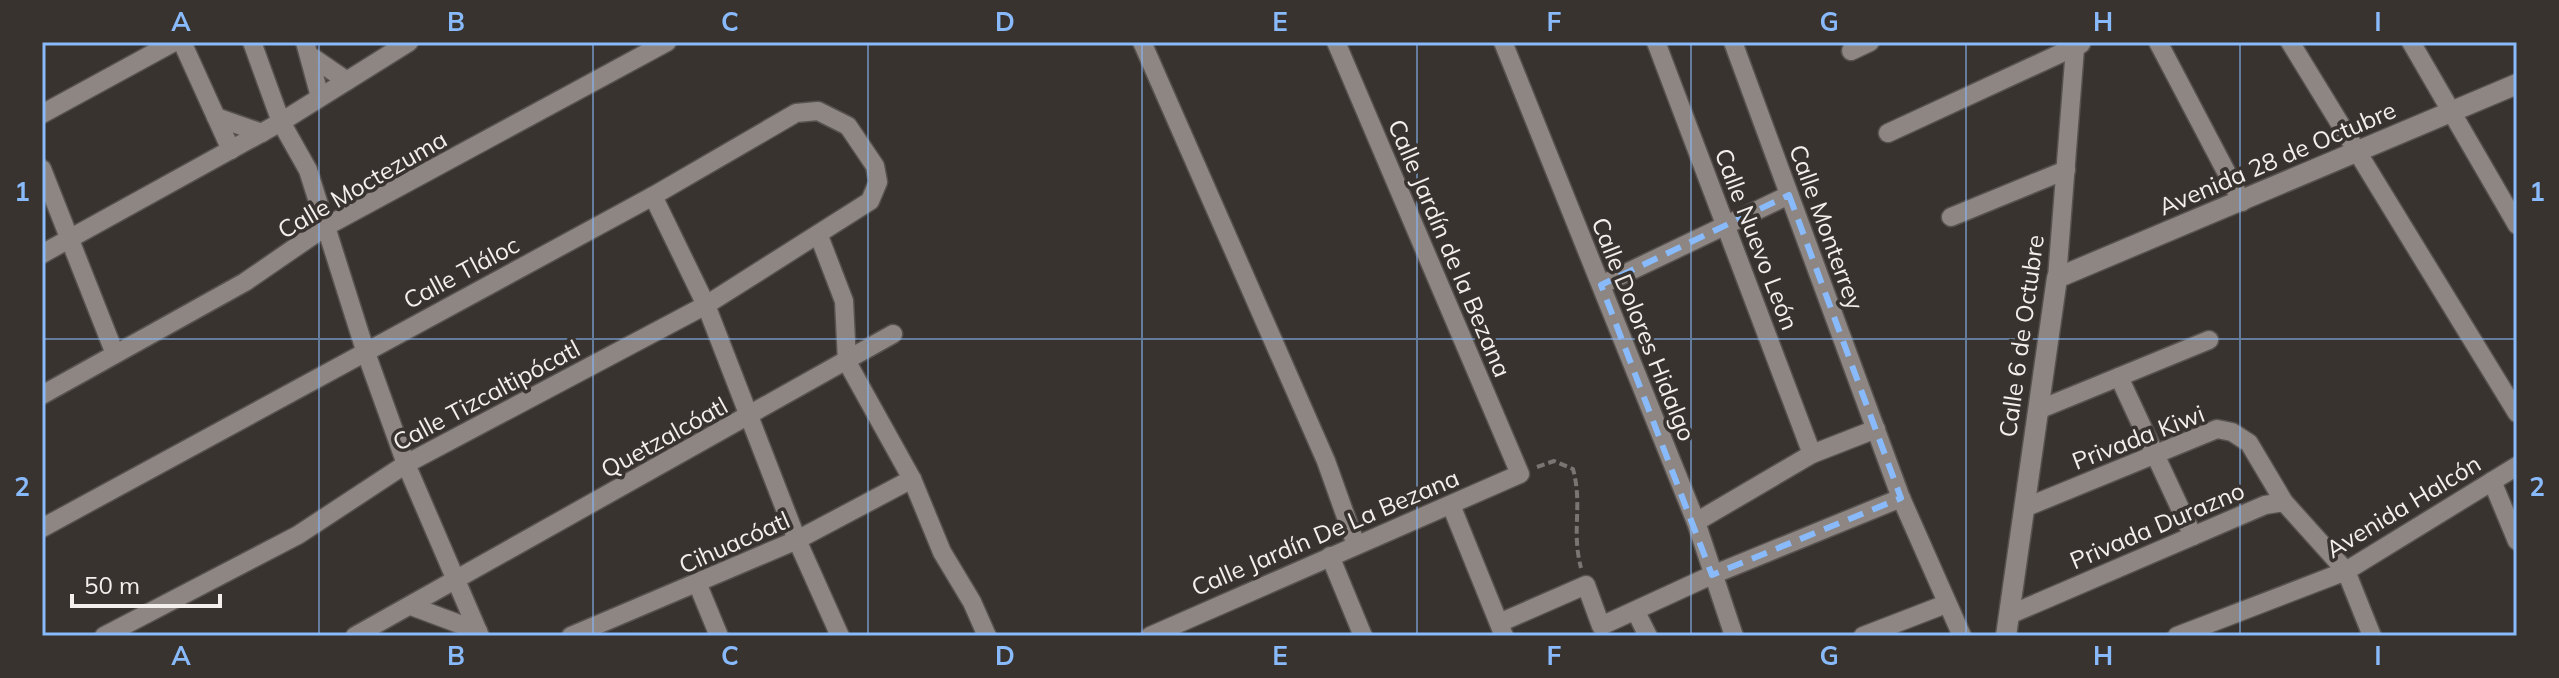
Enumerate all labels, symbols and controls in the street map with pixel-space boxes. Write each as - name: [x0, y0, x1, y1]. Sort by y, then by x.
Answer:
- text: A: [171, 5, 191, 38]
- text: B: [447, 5, 465, 38]
- text: C: [721, 5, 739, 38]
- text: D: [995, 5, 1015, 38]
- text: E: [1272, 5, 1288, 38]
- text: F: [1547, 5, 1562, 38]
- text: G: [1819, 5, 1839, 38]
- text: H: [2093, 5, 2113, 38]
- text: I: [2374, 5, 2382, 38]
- street label: Avenida 28 de Octubre: [2154, 94, 2400, 222]
- street label: Calle Jardín de la Bezana: [1382, 115, 1518, 381]
- street label: Calle Moctezuma: [272, 123, 452, 245]
- street label: Calle Monterrey: [1783, 140, 1871, 314]
- street label: Calle Nuevo León: [1709, 144, 1805, 334]
- text: 1: [14, 175, 30, 208]
- text: 1: [2529, 175, 2545, 208]
- street label: Calle Dolores Hidalgo: [1585, 213, 1703, 445]
- street label: Calle Tláloc: [398, 229, 524, 315]
- street label: Calle 6 de Octubre: [1992, 233, 2050, 439]
- street label: Calle Tizcaltipócatl: [387, 333, 585, 457]
- street label: Quetzalcóatl: [595, 390, 733, 484]
- street label: Privada Kiwi: [2068, 398, 2208, 476]
- street label: Avenida Halcón: [2320, 448, 2486, 564]
- street label: Calle Jardín De La Bezana: [1187, 462, 1463, 602]
- text: 2: [14, 470, 30, 503]
- text: 2: [2529, 470, 2545, 503]
- street label: Privada Durazno: [2065, 475, 2249, 575]
- street label: Cihuacóatl: [674, 504, 794, 580]
- scale bar: [72, 558, 220, 608]
- text: 50 m: [84, 570, 140, 600]
- text: A: [171, 639, 191, 672]
- text: B: [447, 639, 465, 672]
- text: C: [721, 639, 739, 672]
- text: D: [995, 639, 1015, 672]
- text: E: [1272, 639, 1288, 672]
- text: F: [1547, 639, 1562, 672]
- text: G: [1819, 639, 1839, 672]
- text: H: [2093, 639, 2113, 672]
- text: I: [2374, 639, 2382, 672]

